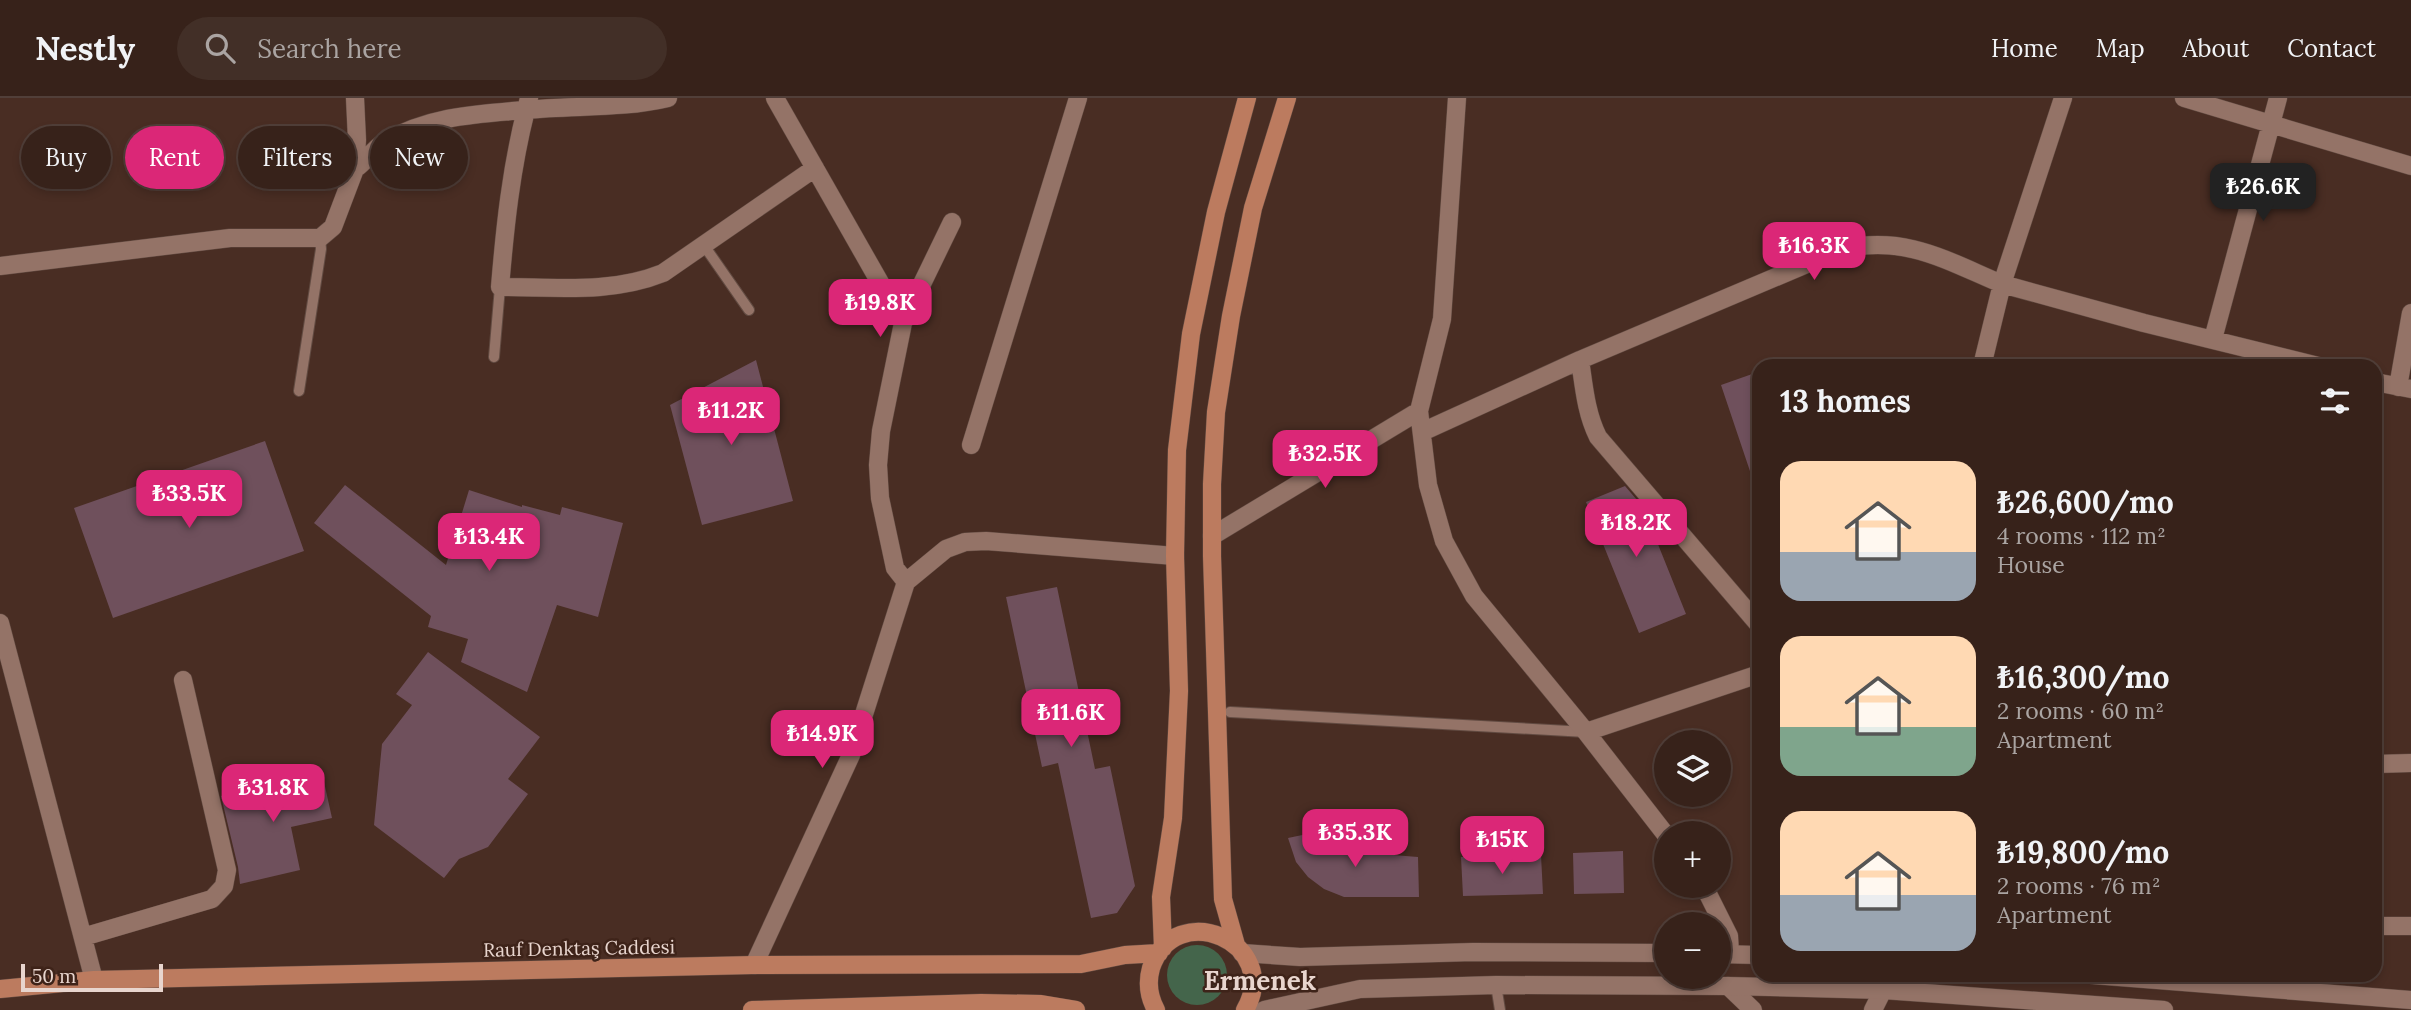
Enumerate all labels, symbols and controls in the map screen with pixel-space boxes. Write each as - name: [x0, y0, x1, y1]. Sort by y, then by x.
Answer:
- search box: [177, 17, 667, 80]
- text: Nestly: [35, 27, 135, 69]
- icon: search: [201, 29, 239, 67]
- text: Search here: [257, 32, 402, 65]
- text: Home: [1991, 33, 2058, 64]
- text: Map: [2096, 33, 2145, 64]
- text: About: [2183, 33, 2249, 64]
- text: Contact: [2287, 33, 2376, 64]
- chip: Buy: [21, 126, 111, 189]
- chip: Rent: [125, 126, 224, 189]
- chip: Filters: [238, 126, 356, 189]
- chip: New: [370, 126, 468, 189]
- pin: ₺26.6K: [2206, 164, 2320, 223]
- text: ₺26.6K: [2226, 171, 2300, 200]
- pin: ₺16.3K: [1757, 222, 1871, 282]
- text: ₺16.3K: [1779, 230, 1849, 259]
- pin: ₺19.8K: [823, 280, 937, 339]
- text: ₺19.8K: [845, 287, 915, 316]
- text: 13 homes: [1780, 382, 1911, 420]
- icon: filters: [2316, 382, 2354, 420]
- pin: ₺11.2K: [674, 388, 788, 447]
- text: ₺11.2K: [698, 395, 764, 424]
- pin: ₺32.5K: [1268, 430, 1382, 490]
- text: ₺32.5K: [1289, 438, 1361, 467]
- pin: ₺33.5K: [132, 470, 246, 530]
- text: ₺33.5K: [152, 478, 226, 507]
- text: ₺26,600/mo: [1997, 483, 2174, 521]
- icon: home: [1836, 489, 1920, 573]
- pin: ₺18.2K: [1579, 500, 1693, 559]
- text: ₺18.2K: [1601, 507, 1671, 536]
- pin: ₺13.4K: [432, 514, 546, 573]
- text: ₺13.4K: [454, 521, 524, 550]
- text: 4 rooms · 112 m²: [1997, 521, 2166, 550]
- text: House: [1997, 550, 2065, 579]
- text: ₺16,300/mo: [1997, 658, 2169, 696]
- icon: home: [1836, 664, 1920, 748]
- pin: ₺11.6K: [1014, 690, 1128, 749]
- text: 2 rooms · 60 m²: [1997, 696, 2164, 725]
- text: ₺11.6K: [1037, 697, 1105, 726]
- pin: ₺14.9K: [765, 710, 879, 770]
- text: ₺14.9K: [787, 718, 857, 747]
- text: Apartment: [1997, 725, 2112, 754]
- map controls: [1654, 730, 1731, 989]
- button: layers: [1654, 730, 1731, 807]
- pin: ₺31.8K: [216, 764, 330, 824]
- text: ₺31.8K: [238, 772, 308, 801]
- pin: ₺35.3K: [1298, 810, 1412, 869]
- pin: ₺15K: [1461, 816, 1543, 876]
- text: ₺35.3K: [1318, 817, 1392, 846]
- button: +: [1654, 821, 1731, 898]
- text: ₺15K: [1476, 824, 1528, 853]
- text: ₺19,800/mo: [1997, 833, 2169, 871]
- icon: home: [1836, 839, 1920, 923]
- text: 2 rooms · 76 m²: [1997, 871, 2161, 900]
- text: Apartment: [1997, 900, 2112, 929]
- button: −: [1654, 912, 1731, 989]
- street label: Rauf Denktaş Caddesi: [483, 934, 675, 962]
- scale bar: [21, 961, 163, 993]
- text: 50 m: [32, 964, 76, 988]
- district label: Ermenek: [1204, 964, 1316, 997]

